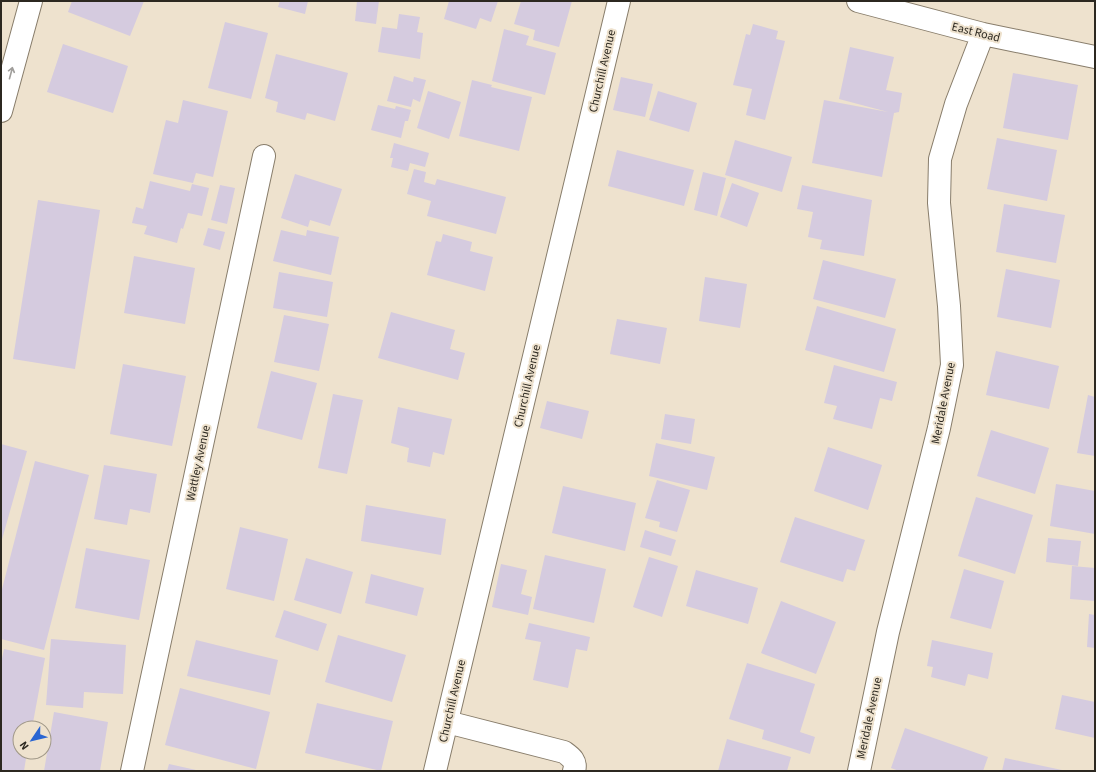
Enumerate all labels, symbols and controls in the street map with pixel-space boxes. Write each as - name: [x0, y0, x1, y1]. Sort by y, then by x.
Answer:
- street label: East Road: [950, 18, 1002, 47]
- street label: Churchill Avenue: [585, 28, 620, 114]
- one-way arrow: [8, 67, 15, 80]
- street label: Churchill Avenue: [510, 343, 545, 429]
- street label: Meridale Avenue: [927, 361, 960, 445]
- street label: Wattley Avenue: [182, 424, 215, 503]
- street label: Churchill Avenue: [435, 658, 470, 744]
- street label: Meridale Avenue: [853, 676, 886, 760]
- north arrow: [12, 720, 52, 760]
- text: N: [16, 738, 32, 753]

